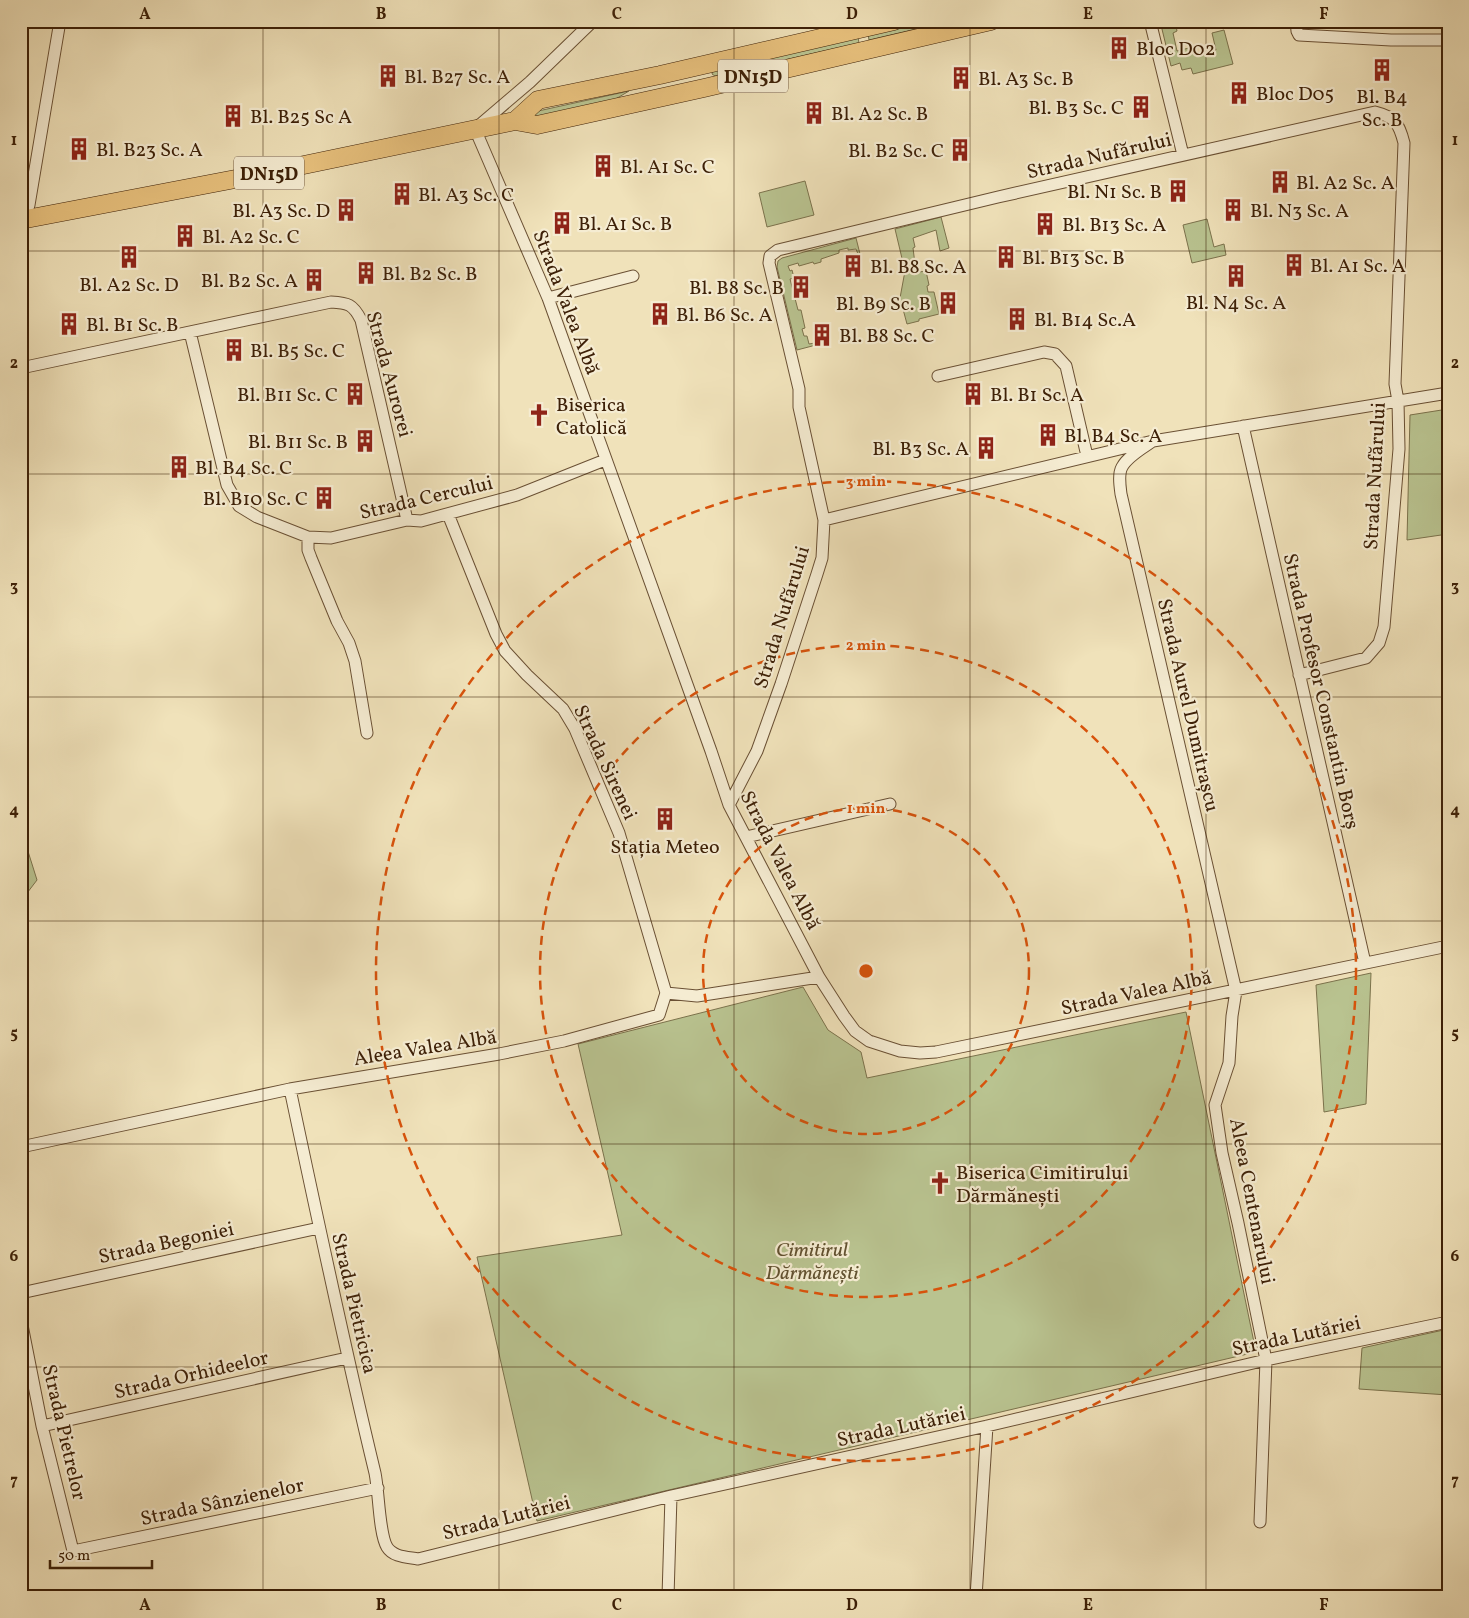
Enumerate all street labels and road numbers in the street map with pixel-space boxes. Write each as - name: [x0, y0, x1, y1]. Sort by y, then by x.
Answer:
- road number: DN15D: [718, 59, 788, 92]
- street label: Strada Nufărului: [1024, 127, 1175, 187]
- road number: DN15D: [234, 156, 304, 190]
- street label: Strada Valea Albă: [525, 226, 606, 379]
- street label: Strada Aurorei: [358, 308, 418, 441]
- street label: Strada Nufărului: [1358, 402, 1394, 551]
- street label: Strada Cercului: [357, 470, 496, 528]
- street label: Strada Nufărului: [748, 543, 818, 692]
- street label: Strada Profesor Constantin Borș: [1275, 551, 1365, 832]
- street label: Strada Aurel Dumitrașcu: [1149, 596, 1225, 815]
- street label: Strada Sirenei: [565, 701, 643, 825]
- street label: Strada Valea Albă: [732, 786, 827, 936]
- street label: Strada Valea Albă: [1059, 964, 1214, 1024]
- street label: Aleea Valea Albă: [352, 1024, 499, 1074]
- street label: Aleea Centenarului: [1221, 1116, 1281, 1287]
- street label: Strada Begoniei: [96, 1216, 237, 1272]
- street label: Strada Pietricica: [323, 1230, 383, 1377]
- street label: Strada Lutăriei: [1229, 1310, 1363, 1364]
- street label: Strada Orhideelor: [111, 1345, 271, 1407]
- street label: Strada Pietrelor: [34, 1362, 92, 1503]
- street label: Strada Lutăriei: [834, 1401, 968, 1455]
- street label: Strada Sânzienelor: [138, 1472, 307, 1534]
- street label: Strada Lutăriei: [440, 1490, 573, 1548]

